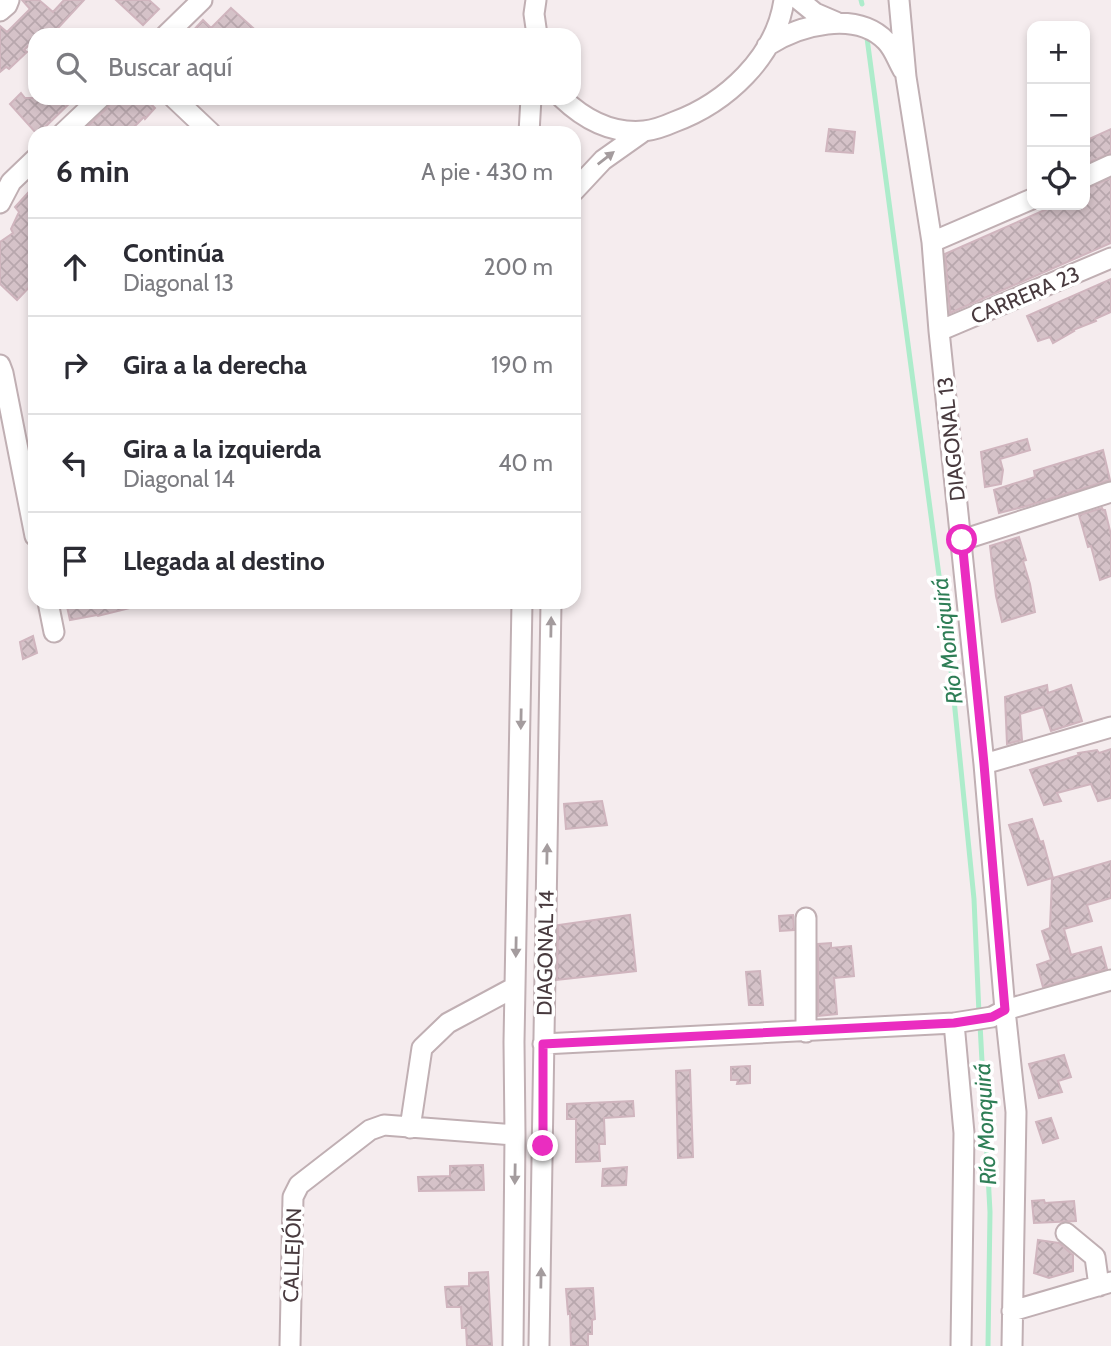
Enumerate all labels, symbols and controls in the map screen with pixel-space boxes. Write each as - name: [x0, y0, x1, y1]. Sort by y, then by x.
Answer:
- map controls: [1027, 21, 1090, 210]
- button: +: [1027, 21, 1090, 84]
- search box: [28, 28, 581, 105]
- icon: search: [52, 48, 90, 86]
- text: Buscar aquí: [108, 51, 232, 83]
- button: −: [1027, 84, 1090, 147]
- button: locate: [1027, 147, 1090, 210]
- one-way arrow: [597, 151, 615, 166]
- text: 6 min: [56, 153, 129, 190]
- text: A pie · 430 m: [421, 158, 553, 186]
- text: Continúa: [123, 237, 224, 269]
- icon: ahead: [56, 248, 94, 286]
- text: 200 m: [483, 253, 553, 281]
- street label: CARRERA 23: [967, 261, 1083, 329]
- text: Diagonal 13: [123, 269, 234, 297]
- icon: right: [56, 346, 94, 384]
- text: Gira a la derecha: [123, 349, 307, 381]
- text: 190 m: [491, 351, 553, 379]
- street label: DIAGONAL 13: [932, 376, 970, 502]
- text: Gira a la izquierda: [123, 433, 321, 465]
- icon: left: [56, 444, 94, 482]
- text: 40 m: [498, 449, 553, 477]
- text: Diagonal 14: [123, 465, 235, 493]
- route start: [946, 524, 977, 555]
- icon: arrive: [56, 542, 94, 580]
- text: Llegada al destino: [123, 545, 325, 577]
- water label: Río Moniquirá: [925, 576, 969, 706]
- one-way arrow: [545, 616, 557, 638]
- one-way arrow: [515, 708, 526, 730]
- one-way arrow: [541, 843, 553, 865]
- street label: DIAGONAL 14: [531, 890, 559, 1016]
- one-way arrow: [510, 936, 522, 958]
- water label: Río Monquirá: [968, 1062, 1002, 1186]
- route end: [527, 1130, 558, 1161]
- one-way arrow: [509, 1163, 521, 1185]
- street label: CALLEJÓN: [278, 1207, 306, 1303]
- one-way arrow: [535, 1267, 546, 1289]

